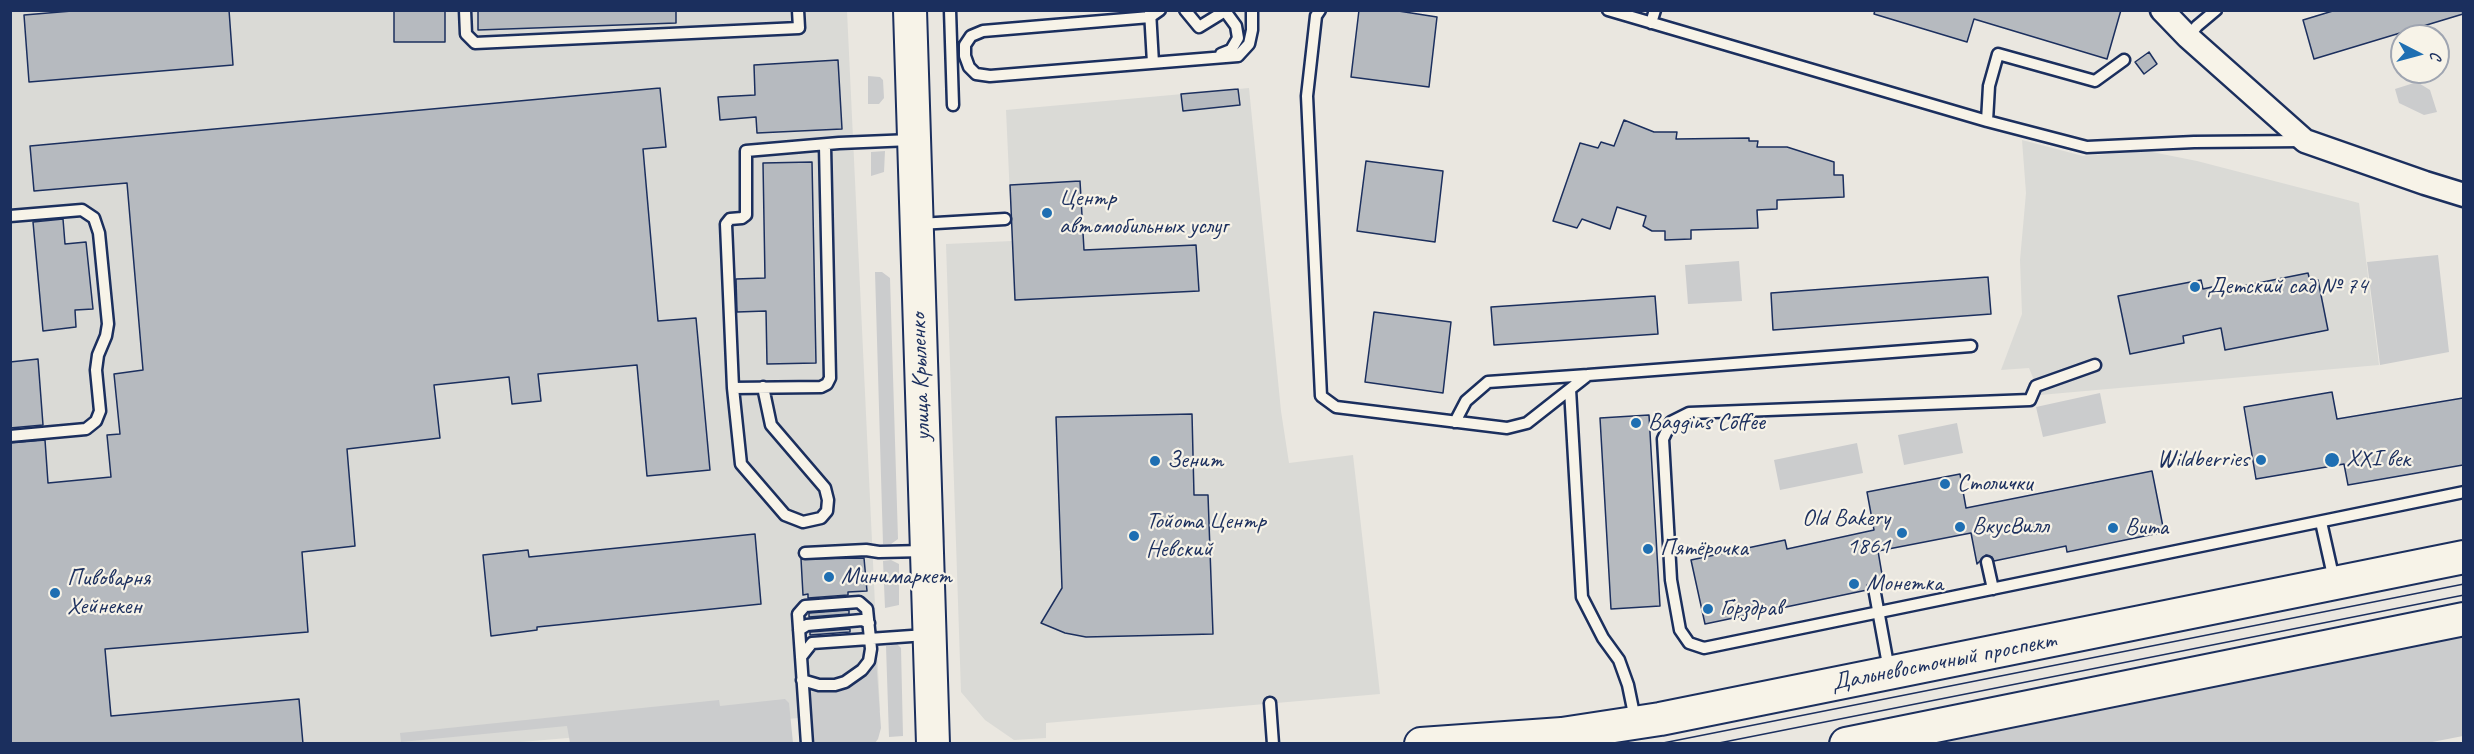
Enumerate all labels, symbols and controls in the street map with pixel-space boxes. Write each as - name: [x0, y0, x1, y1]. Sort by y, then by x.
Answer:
- north arrow: [2390, 24, 2450, 84]
- text: С: [2426, 51, 2446, 61]
- place label: Центр автомобильных услуг: [1059, 185, 1227, 241]
- marker: Центр автомобильных услуг: [1040, 206, 1054, 220]
- place label: Детский сад № 74: [2207, 273, 2368, 301]
- marker: Детский сад № 74: [2188, 280, 2202, 294]
- street label: улица Крыленко: [904, 313, 938, 441]
- place label: Baggins Coffee: [1648, 409, 1765, 437]
- marker: Baggins Coffee: [1629, 416, 1643, 430]
- place label: Wildberries: [2157, 446, 2249, 474]
- place label: XXI век: [2346, 446, 2410, 474]
- place label: Зенит: [1167, 447, 1223, 475]
- marker: XXI век: [2323, 451, 2341, 469]
- marker: Wildberries: [2254, 453, 2268, 467]
- marker: Зенит: [1148, 454, 1162, 468]
- place label: Столички: [1957, 470, 2032, 498]
- marker: Столички: [1938, 477, 1952, 491]
- place label: Old Bakery 1861: [1802, 505, 1890, 561]
- place label: Тойота Центр Невский: [1146, 508, 1266, 564]
- place label: ВкусВилл: [1972, 513, 2049, 541]
- place label: Вита: [2125, 514, 2168, 542]
- marker: ВкусВилл: [1953, 520, 1967, 534]
- marker: Вита: [2106, 521, 2120, 535]
- marker: Old Bakery 1861: [1895, 526, 1909, 540]
- marker: Тойота Центр Невский: [1127, 529, 1141, 543]
- place label: Пятёрочка: [1660, 535, 1748, 563]
- marker: Пятёрочка: [1641, 542, 1655, 556]
- place label: Минимаркет: [841, 563, 952, 591]
- place label: Пивоварня Хейнекен: [67, 565, 151, 621]
- marker: Минимаркет: [822, 570, 836, 584]
- place label: Монетка: [1866, 570, 1943, 598]
- marker: Монетка: [1847, 577, 1861, 591]
- marker: Пивоварня Хейнекен: [48, 586, 62, 600]
- place label: Горздрав: [1720, 595, 1782, 623]
- marker: Горздрав: [1701, 602, 1715, 616]
- street label: Дальневосточный проспект: [1829, 626, 2059, 698]

